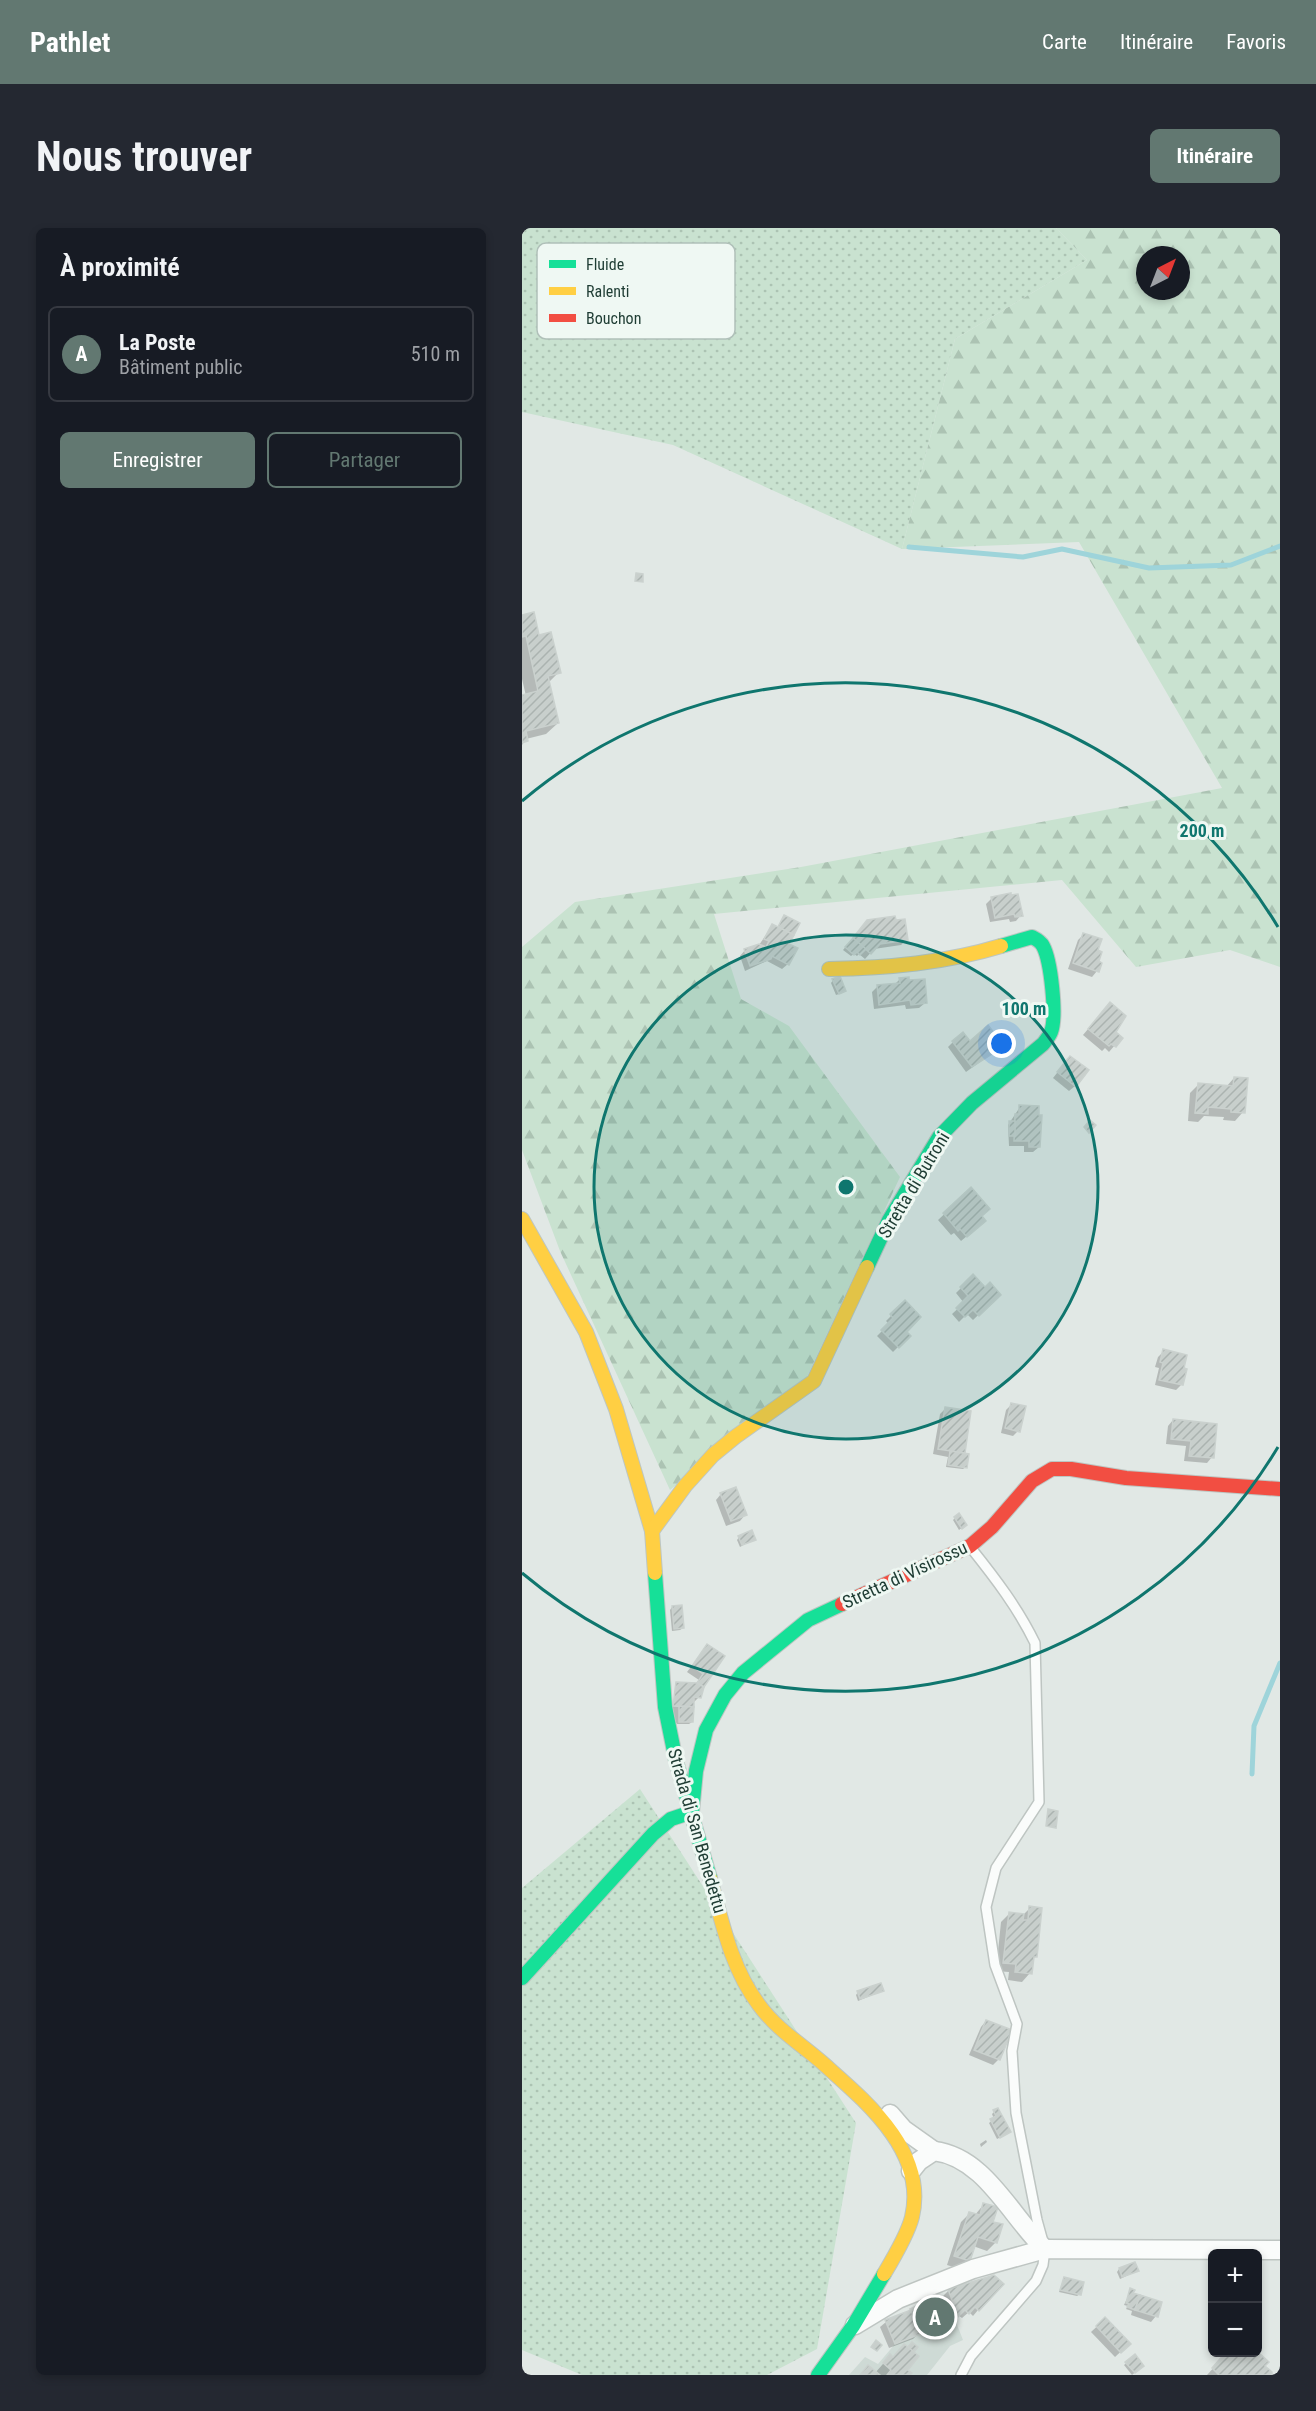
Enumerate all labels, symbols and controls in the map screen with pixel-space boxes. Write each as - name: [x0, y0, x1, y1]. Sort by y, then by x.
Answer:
- text: Pathlet: [30, 26, 110, 59]
- text: Carte: [1042, 30, 1087, 54]
- text: Itinéraire: [1120, 30, 1193, 54]
- text: Favoris: [1226, 30, 1286, 54]
- button: Itinéraire: [1150, 129, 1280, 183]
- text: Nous trouver: [36, 132, 252, 181]
- legend: [537, 243, 735, 339]
- north arrow: [1136, 246, 1190, 300]
- text: À proximité: [60, 252, 180, 282]
- text: Fluide: [586, 255, 624, 274]
- text: Ralenti: [586, 282, 629, 301]
- text: Bouchon: [586, 309, 641, 328]
- text: La Poste: [119, 330, 196, 355]
- text: A: [76, 342, 87, 366]
- text: 510 m: [411, 342, 460, 366]
- text: Bâtiment public: [119, 355, 242, 379]
- button: Enregistrer: [60, 432, 255, 488]
- button: Partager: [267, 432, 462, 488]
- text: 200 m: [1180, 820, 1224, 841]
- text: 100 m: [1002, 998, 1046, 1019]
- your location: [987, 1029, 1016, 1058]
- street label: Stretta di Butroni: [874, 1128, 953, 1242]
- centre of rings: [836, 1177, 856, 1197]
- street label: Stretta di Visirossu: [839, 1536, 970, 1613]
- street label: Strada di San Benedettu: [664, 1746, 731, 1916]
- map controls: [1208, 2249, 1262, 2357]
- button: +: [1208, 2249, 1262, 2303]
- pin: A: [916, 2294, 954, 2340]
- button: −: [1208, 2303, 1262, 2357]

